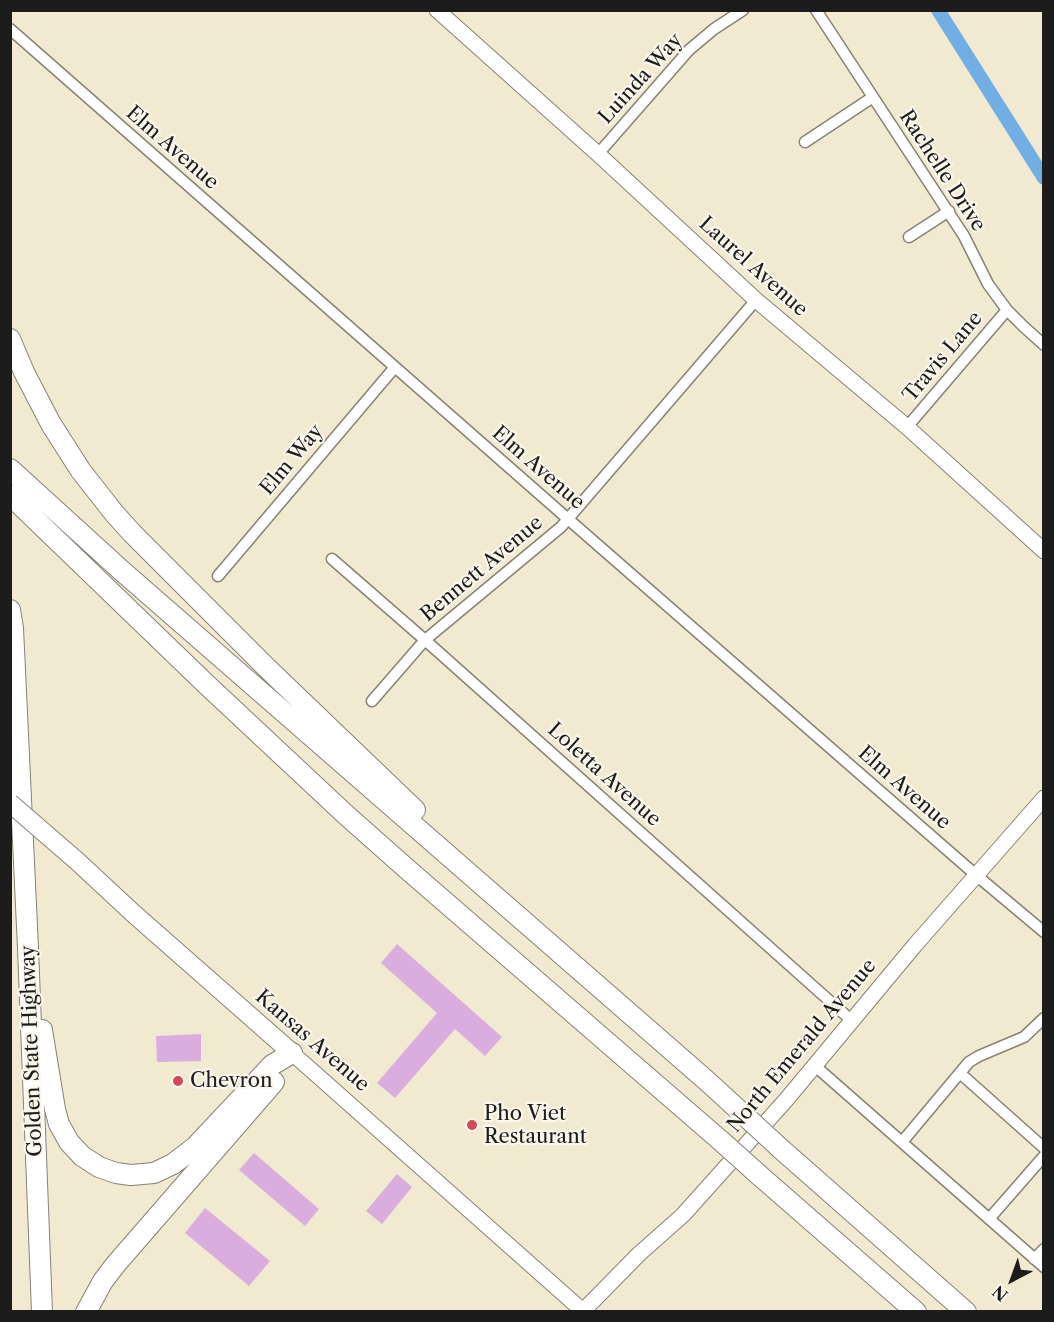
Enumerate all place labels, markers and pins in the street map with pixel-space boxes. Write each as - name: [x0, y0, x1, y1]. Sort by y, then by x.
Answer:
- place label: Chevron: [190, 1069, 273, 1093]
- marker: Chevron: [171, 1074, 185, 1088]
- place label: Pho Viet Restaurant: [484, 1102, 587, 1149]
- marker: Pho Viet Restaurant: [465, 1118, 479, 1132]

